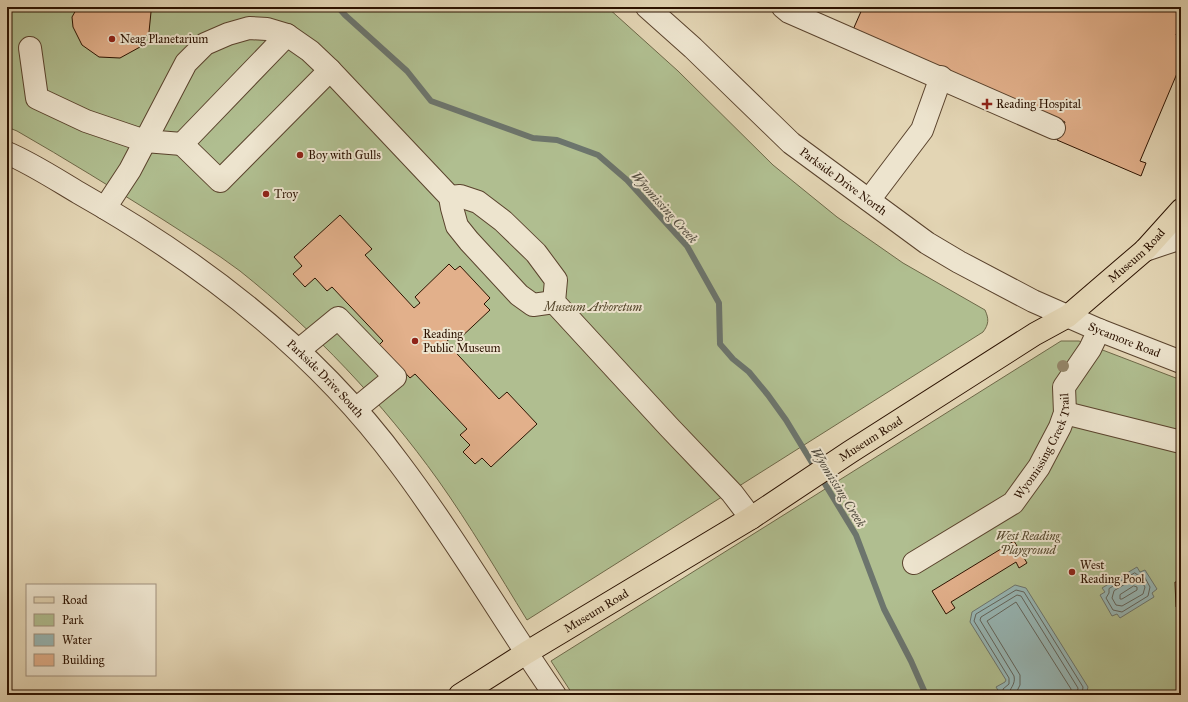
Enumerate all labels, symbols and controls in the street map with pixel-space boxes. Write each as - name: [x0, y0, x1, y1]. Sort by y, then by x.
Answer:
- place label: Neag Planetarium: [120, 32, 208, 47]
- marker: Neag Planetarium: [107, 34, 117, 44]
- place label: Reading Hospital: [996, 97, 1082, 112]
- marker: Reading Hospital: [981, 98, 993, 110]
- street label: Parkside Drive North: [797, 145, 890, 218]
- place label: Boy with Gulls: [308, 148, 381, 162]
- marker: Boy with Gulls: [295, 150, 305, 160]
- water label: Wyomissing Creek: [628, 168, 701, 247]
- place label: Troy: [274, 187, 298, 201]
- marker: Troy: [261, 189, 271, 199]
- street label: Museum Road: [1105, 226, 1168, 286]
- park label: Museum Arboretum: [543, 300, 643, 314]
- street label: Sycamore Road: [1086, 319, 1162, 360]
- place label: Reading Public Museum: [423, 327, 501, 355]
- marker: Reading Public Museum: [410, 336, 420, 346]
- street label: Parkside Drive South: [284, 337, 367, 421]
- street label: Wyomissing Creek Trail: [1011, 392, 1073, 502]
- street label: Museum Road: [836, 413, 905, 464]
- water label: Wyomissing Creek: [807, 445, 869, 531]
- park label: West Reading Playground: [996, 529, 1062, 557]
- place label: West Reading Pool: [1080, 558, 1145, 587]
- marker: West Reading Pool: [1067, 567, 1077, 577]
- legend: [26, 584, 156, 676]
- street label: Museum Road: [561, 586, 631, 636]
- text: Road: [62, 593, 88, 607]
- text: Park: [62, 613, 84, 627]
- text: Water: [62, 633, 92, 647]
- text: Building: [62, 653, 105, 668]

